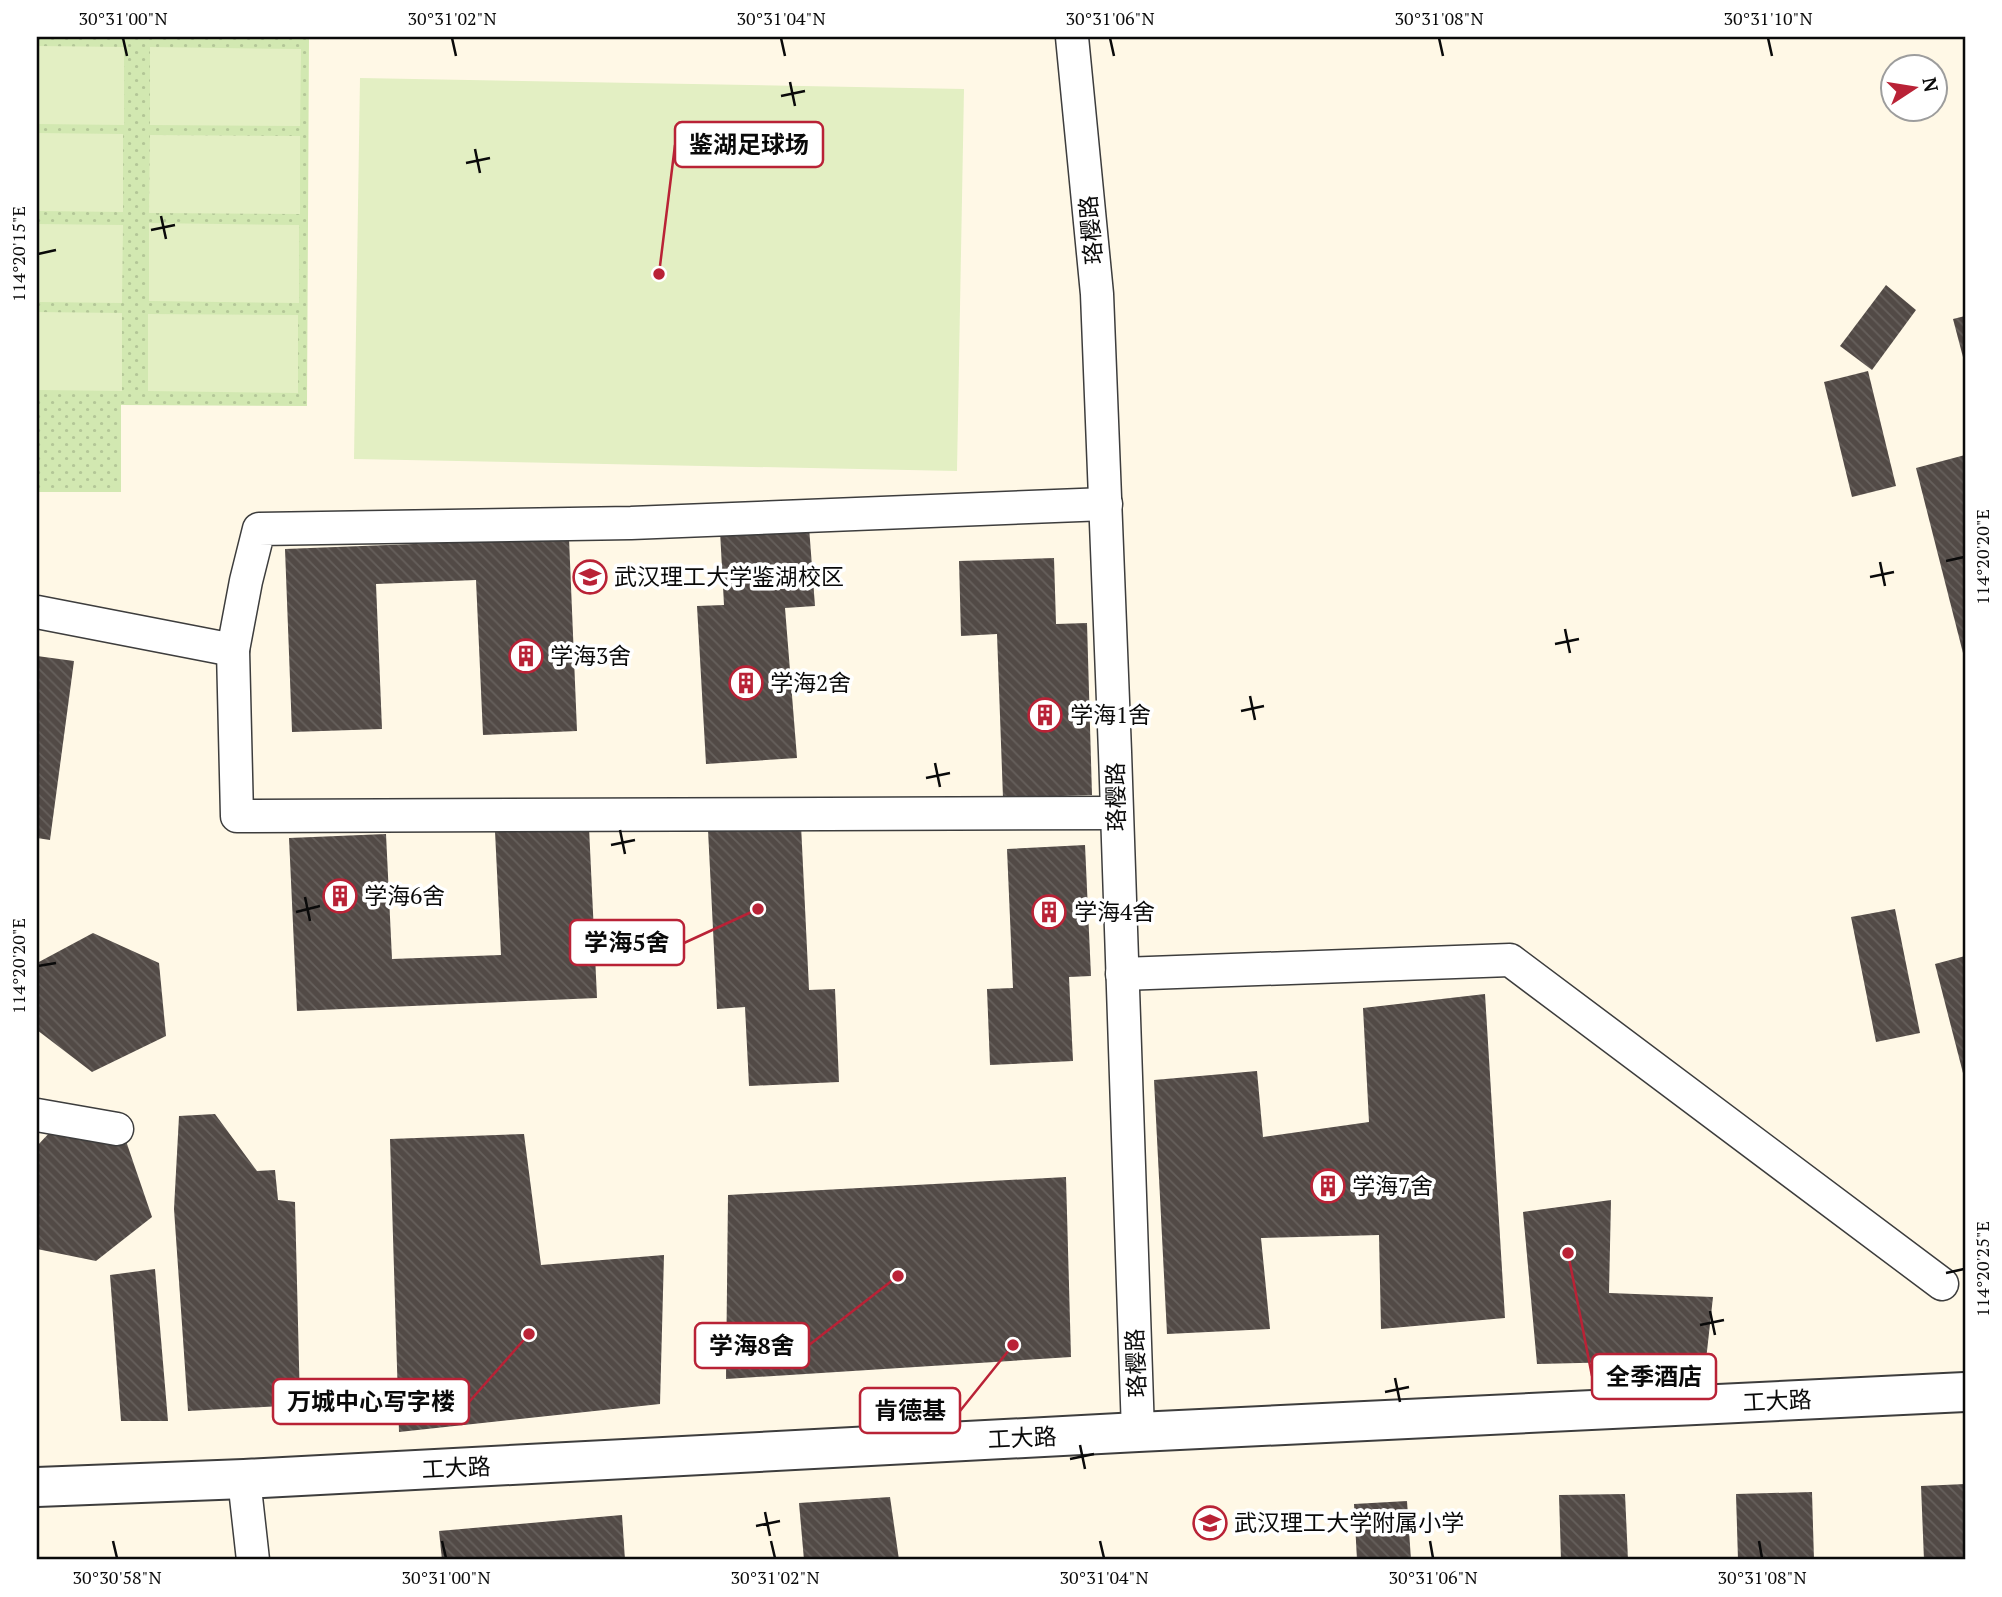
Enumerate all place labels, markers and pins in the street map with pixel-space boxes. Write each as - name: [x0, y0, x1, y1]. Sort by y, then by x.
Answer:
- callout: 鉴湖足球场: [675, 122, 823, 167]
- school or university icon: 武汉理工大学鉴湖校区: [571, 558, 609, 596]
- place label: 武汉理工大学鉴湖校区: [614, 561, 844, 592]
- building icon: 学海3舍: [507, 637, 545, 675]
- place label: 学海3舍: [550, 640, 631, 671]
- building icon: 学海2舍: [727, 664, 765, 702]
- place label: 学海2舍: [770, 667, 851, 698]
- building icon: 学海1舍: [1026, 696, 1064, 734]
- place label: 学海1舍: [1070, 699, 1151, 730]
- building icon: 学海6舍: [321, 877, 359, 915]
- place label: 学海6舍: [364, 880, 445, 911]
- building icon: 学海4舍: [1030, 893, 1068, 931]
- place label: 学海4舍: [1074, 896, 1155, 927]
- callout: 学海5舍: [570, 920, 684, 965]
- building icon: 学海7舍: [1309, 1167, 1347, 1205]
- place label: 学海7舍: [1352, 1170, 1433, 1201]
- callout: 学海8舍: [695, 1323, 809, 1368]
- callout: 全季酒店: [1592, 1354, 1716, 1399]
- callout: 万城中心写字楼: [273, 1379, 469, 1424]
- callout: 肯德基: [860, 1388, 960, 1433]
- school or university icon: 武汉理工大学附属小学: [1191, 1504, 1229, 1542]
- place label: 武汉理工大学附属小学: [1234, 1507, 1464, 1538]

